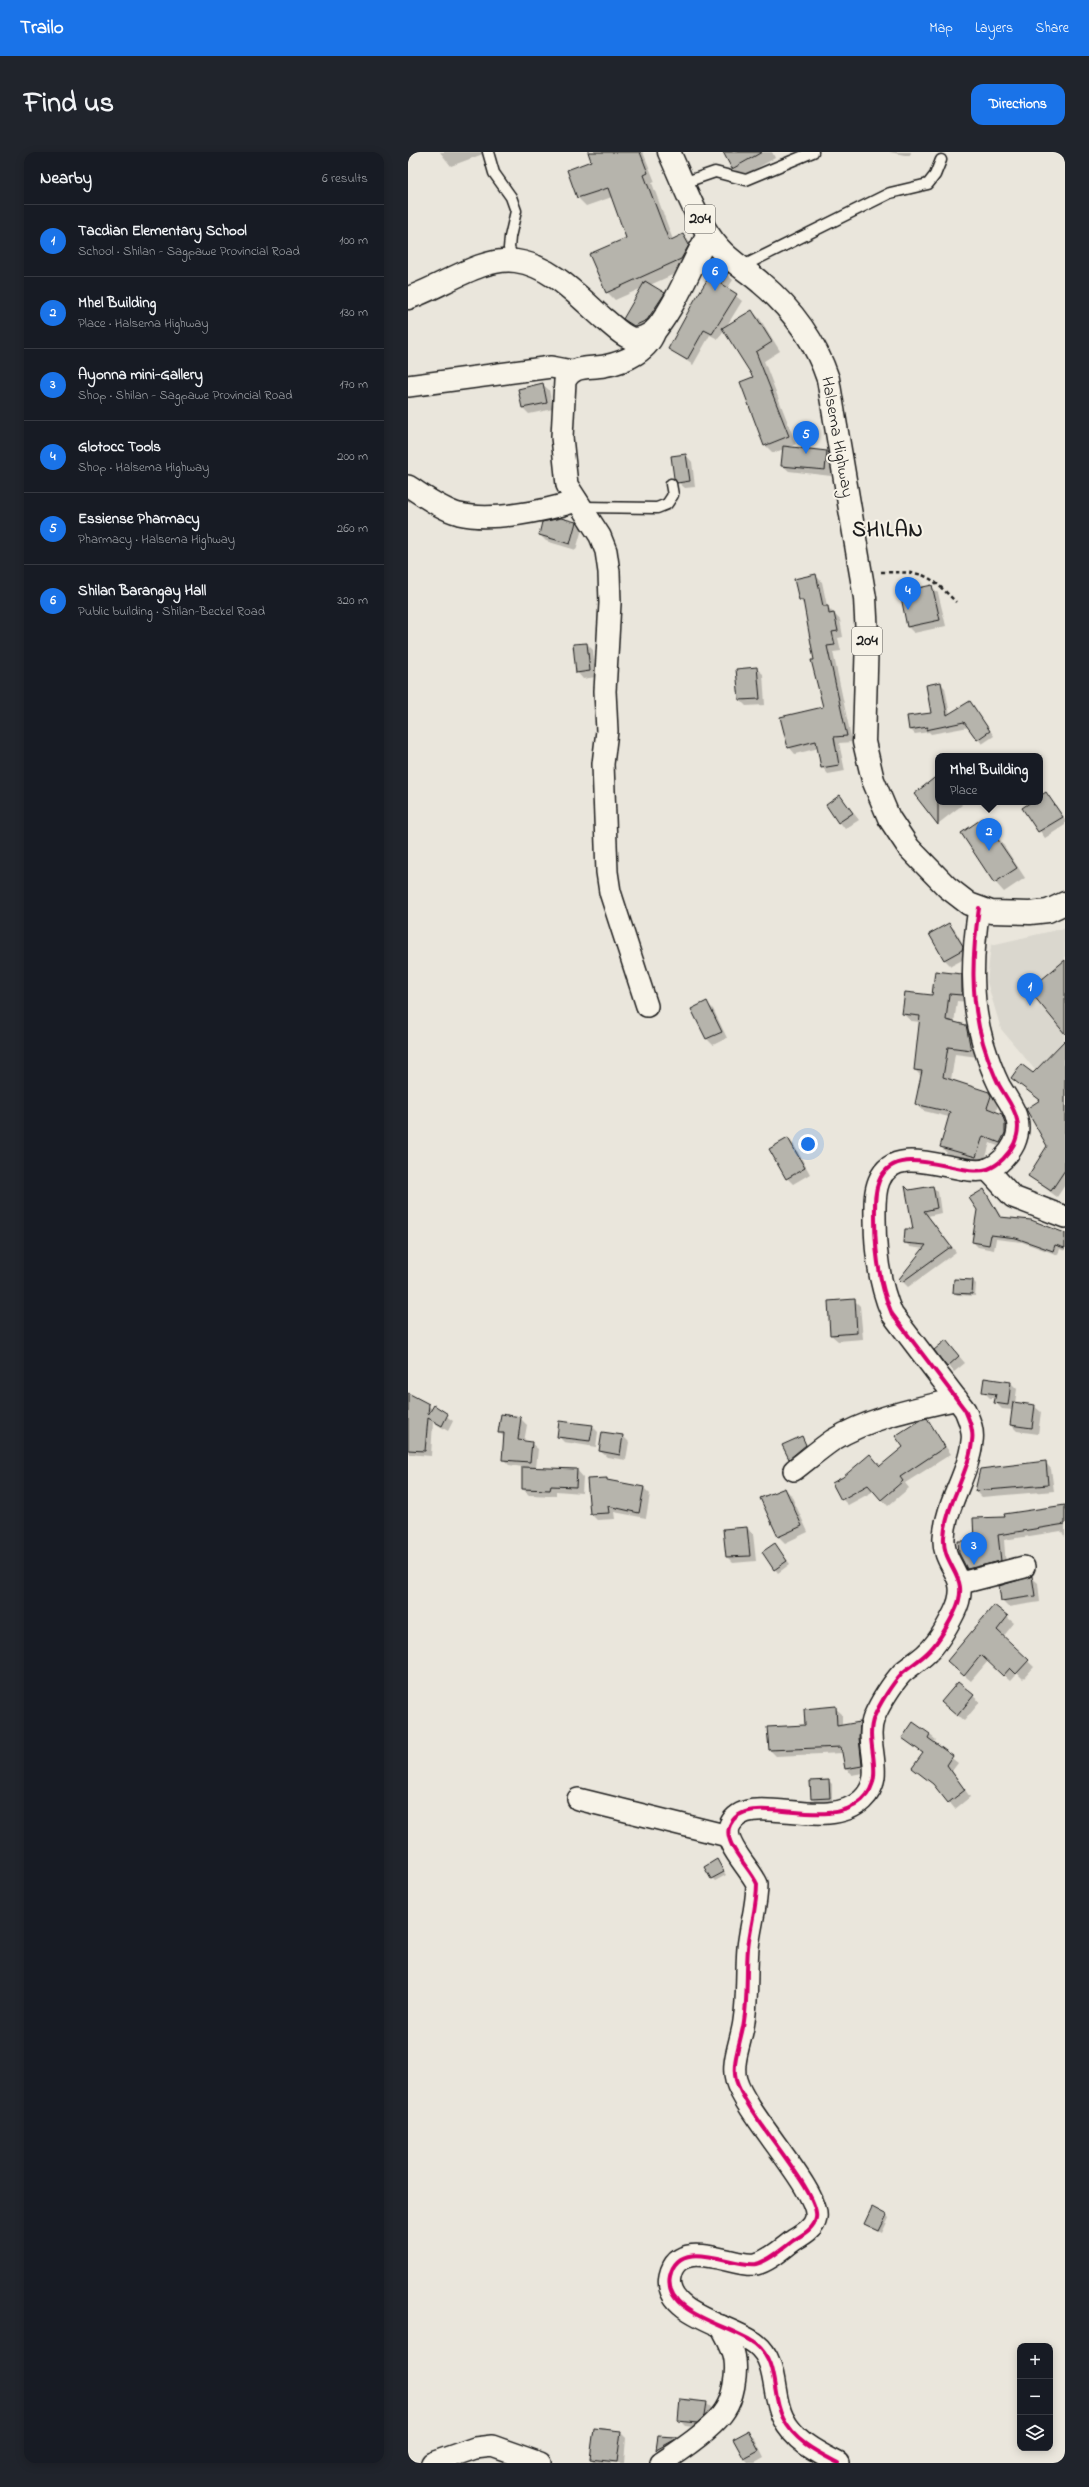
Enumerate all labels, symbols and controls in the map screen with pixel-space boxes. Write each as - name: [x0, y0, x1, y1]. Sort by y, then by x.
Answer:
- text: Trailo: [20, 15, 64, 42]
- text: Map: [929, 18, 953, 39]
- text: Layers: [975, 18, 1013, 39]
- text: Share: [1035, 18, 1069, 39]
- text: Find us: [24, 84, 114, 125]
- button: Directions: [971, 84, 1065, 125]
- text: Nearby: [40, 166, 92, 191]
- text: 6 results: [322, 169, 368, 188]
- road number: 204: [685, 205, 715, 233]
- text: Tacdian Elementary School: [78, 220, 247, 242]
- text: 1: [51, 231, 55, 250]
- text: 100 m: [339, 231, 368, 250]
- text: School · Shilan - Sagpawe Provincial Road: [78, 242, 300, 261]
- pin: 6: [702, 258, 728, 291]
- text: Mhel Building: [78, 292, 156, 314]
- text: 2: [50, 303, 56, 322]
- text: 130 m: [340, 303, 368, 322]
- text: Place · Halsema Highway: [78, 314, 209, 333]
- text: Ayonna mini-Gallery: [78, 364, 203, 386]
- street label: Halsema Highway: [812, 374, 860, 500]
- text: 3: [50, 375, 56, 394]
- text: 170 m: [340, 375, 368, 394]
- text: Shop · Shilan - Sagpawe Provincial Road: [78, 386, 293, 405]
- pin: 5: [793, 421, 819, 454]
- text: Glotocc Tools: [78, 436, 161, 458]
- text: 4: [50, 447, 56, 466]
- text: 200 m: [337, 447, 368, 466]
- text: Shop · Halsema Highway: [78, 458, 209, 477]
- text: Essiense Pharmacy: [78, 508, 200, 530]
- district label: SHILAN: [852, 516, 924, 546]
- text: 5: [49, 519, 57, 538]
- text: 260 m: [337, 519, 368, 538]
- text: Pharmacy · Halsema Highway: [78, 530, 235, 549]
- pin: 4: [895, 577, 921, 610]
- text: Shilan Barangay Hall: [78, 580, 206, 602]
- text: 6: [50, 591, 56, 610]
- text: 320 m: [337, 591, 368, 610]
- text: Public building · Shilan-Beckel Road: [78, 602, 265, 621]
- road number: 204: [852, 627, 882, 655]
- popup: [935, 753, 1043, 805]
- text: Mhel Building: [950, 759, 1028, 781]
- text: Place: [950, 781, 977, 800]
- pin: 2: [976, 818, 1002, 851]
- pin: 1: [1017, 973, 1043, 1006]
- your location: [798, 1134, 818, 1154]
- pin: 3: [961, 1532, 987, 1565]
- map controls: [1017, 2343, 1053, 2451]
- button: +: [1017, 2343, 1053, 2379]
- button: −: [1017, 2379, 1053, 2415]
- button: layers: [1017, 2415, 1053, 2451]

